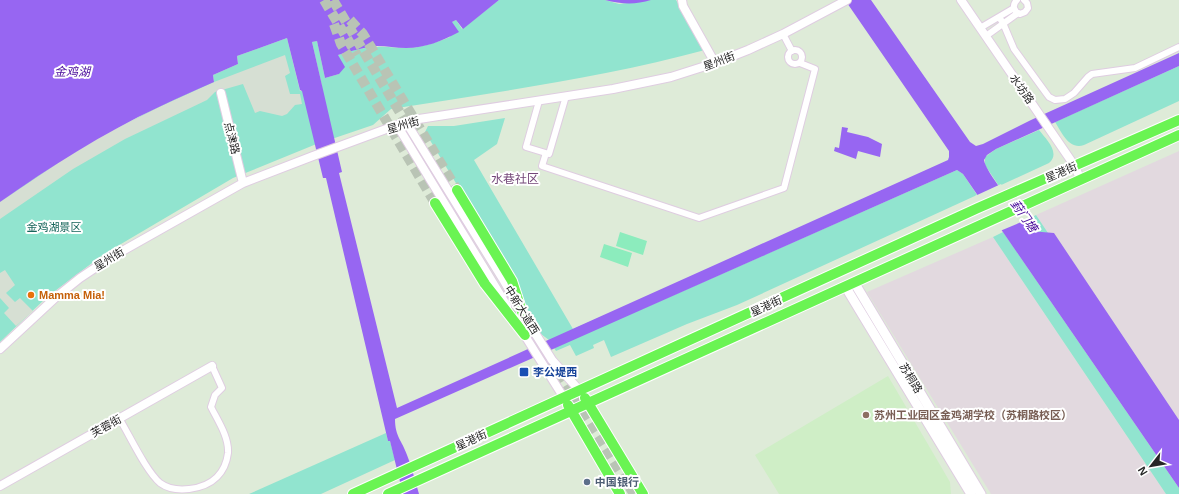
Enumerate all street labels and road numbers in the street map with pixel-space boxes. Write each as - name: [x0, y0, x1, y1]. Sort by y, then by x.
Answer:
- street label: 星州街: [701, 49, 737, 73]
- street label: 水坊路: [1008, 72, 1036, 106]
- street label: 星州街: [385, 115, 421, 135]
- street label: 点津路: [222, 121, 242, 155]
- street label: 星港街: [1043, 160, 1079, 184]
- street label: 星州街: [92, 245, 126, 273]
- street label: 中新大道西: [502, 283, 542, 337]
- street label: 星港街: [749, 294, 783, 318]
- street label: 苏桐路: [897, 361, 925, 395]
- street label: 芙蓉街: [89, 413, 123, 439]
- street label: 星港街: [454, 428, 488, 452]

